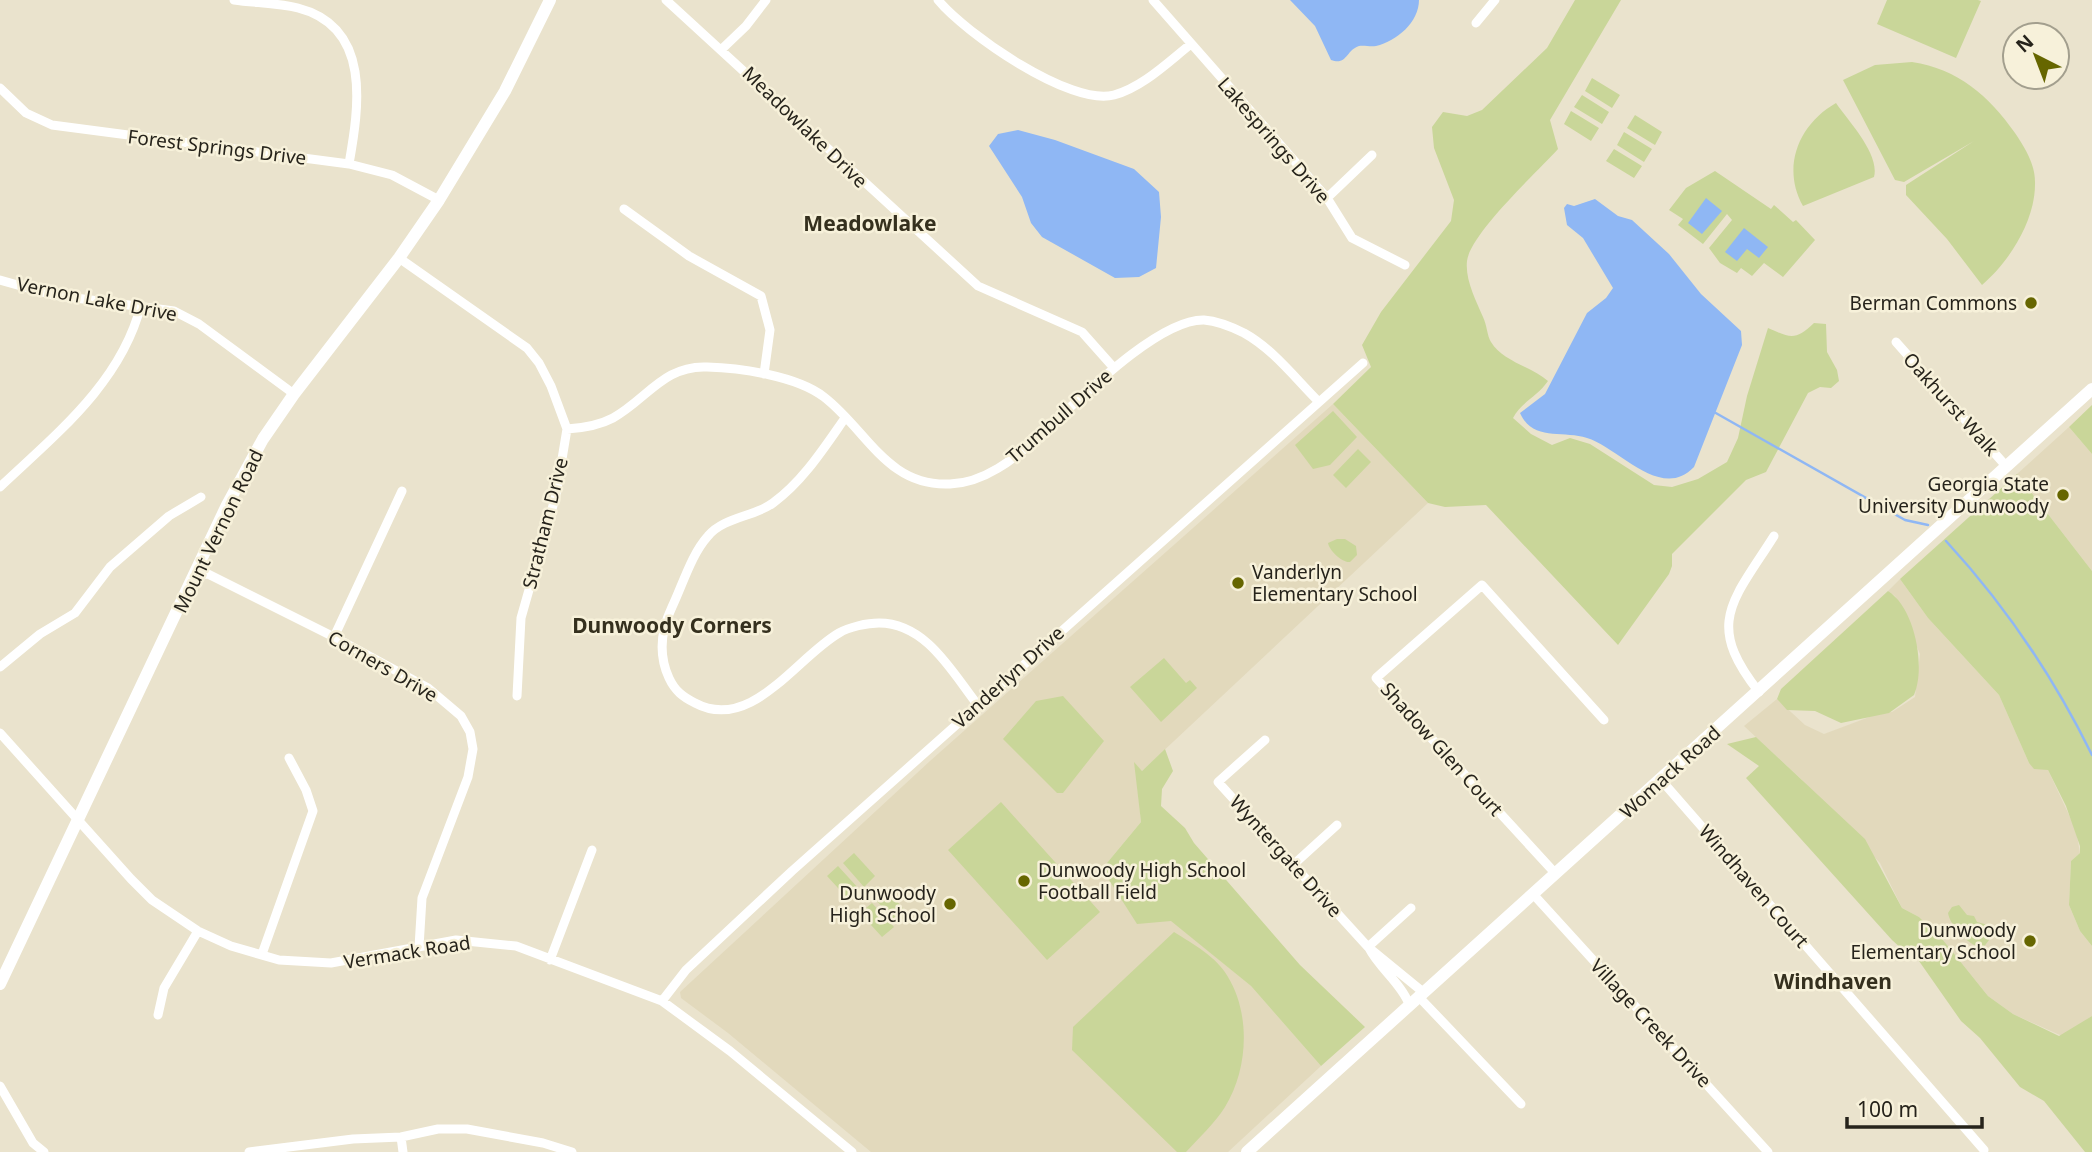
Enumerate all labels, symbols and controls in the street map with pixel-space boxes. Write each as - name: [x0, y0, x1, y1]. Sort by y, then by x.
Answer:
- north arrow: [2001, 21, 2071, 91]
- text: N: [2010, 29, 2039, 58]
- street label: Meadowlake Drive: [737, 60, 873, 194]
- street label: Lakesprings Drive: [1212, 71, 1336, 209]
- street label: Forest Springs Drive: [126, 123, 308, 171]
- district label: Meadowlake: [803, 209, 937, 237]
- street label: Vernon Lake Drive: [15, 271, 179, 327]
- place label: Berman Commons: [1850, 290, 2017, 316]
- marker: Berman Commons: [2023, 295, 2039, 311]
- street label: Oakhurst Walk: [1898, 347, 2004, 461]
- street label: Trumbull Drive: [1001, 363, 1117, 469]
- street label: Mount Vernon Road: [167, 445, 269, 617]
- street label: Stratham Drive: [516, 455, 574, 591]
- place label: Georgia State University Dunwoody: [1858, 471, 2049, 519]
- marker: Georgia State University Dunwoody: [2055, 487, 2071, 503]
- place label: Vanderlyn Elementary School: [1252, 559, 1418, 607]
- marker: Vanderlyn Elementary School: [1230, 575, 1246, 591]
- district label: Dunwoody Corners: [572, 611, 772, 639]
- street label: Vanderlyn Drive: [947, 620, 1069, 734]
- street label: Corners Drive: [323, 624, 443, 708]
- street label: Shadow Glen Court: [1375, 677, 1509, 822]
- street label: Womack Road: [1614, 720, 1726, 824]
- street label: Wyntergate Drive: [1224, 789, 1348, 923]
- street label: Windhaven Court: [1693, 819, 1815, 953]
- place label: Dunwoody High School Football Field: [1038, 857, 1246, 905]
- marker: Dunwoody High School Football Field: [1016, 873, 1032, 889]
- place label: Dunwoody High School: [829, 880, 936, 928]
- marker: Dunwoody High School: [942, 896, 958, 912]
- place label: Dunwoody Elementary School: [1850, 917, 2016, 965]
- street label: Vermack Road: [342, 929, 472, 975]
- marker: Dunwoody Elementary School: [2022, 933, 2038, 949]
- street label: Village Creek Drive: [1585, 953, 1717, 1093]
- district label: Windhaven: [1774, 967, 1892, 995]
- scale bar: [1847, 1086, 1982, 1130]
- text: 100 m: [1857, 1095, 1918, 1123]

